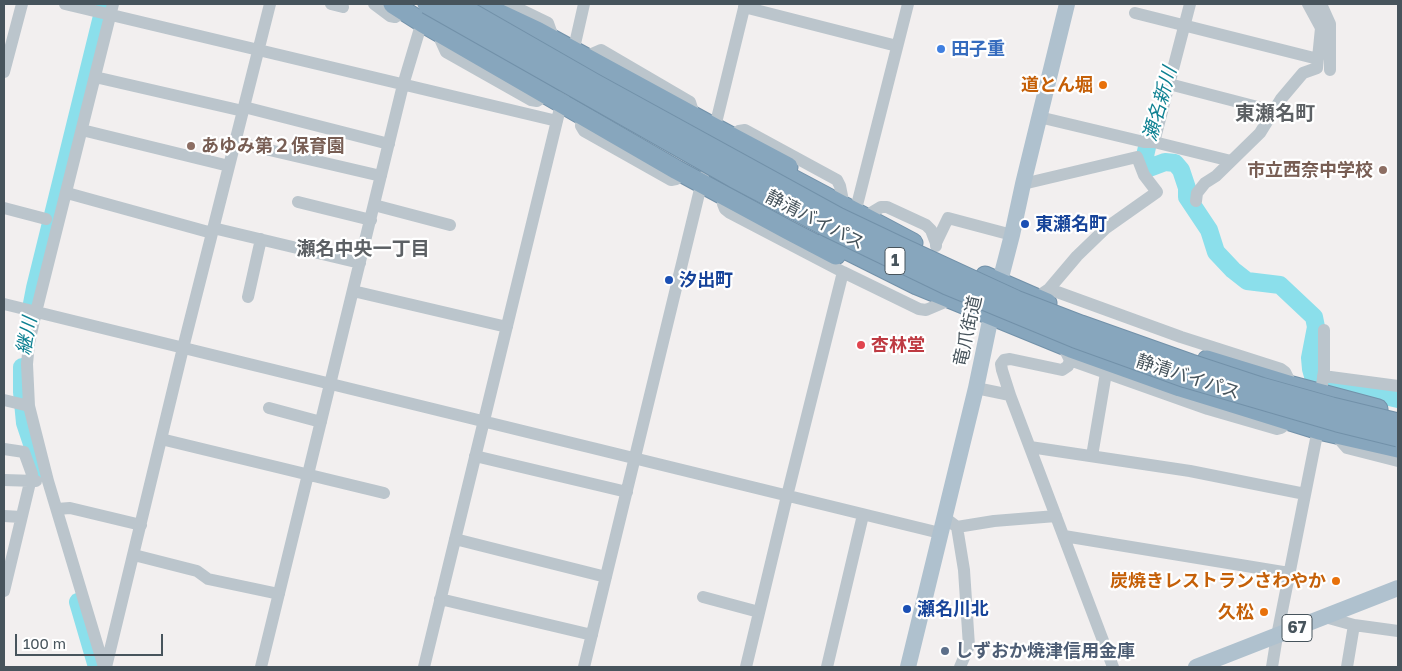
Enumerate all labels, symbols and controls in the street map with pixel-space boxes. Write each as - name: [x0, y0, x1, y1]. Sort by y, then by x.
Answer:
- place label: 田子重: [951, 38, 1005, 60]
- marker: 田子重: [935, 43, 947, 55]
- water label: 瀬名新川: [1139, 64, 1181, 144]
- place label: 道とん堀: [1021, 74, 1093, 96]
- marker: 道とん堀: [1097, 79, 1109, 91]
- district label: 東瀬名町: [1235, 102, 1315, 126]
- place label: あゆみ第２保育園: [201, 135, 345, 157]
- marker: あゆみ第２保育園: [185, 140, 197, 152]
- place label: 市立西奈中学校: [1247, 159, 1373, 181]
- marker: 市立西奈中学校: [1377, 164, 1389, 176]
- street label: 静清バイパス: [762, 186, 868, 254]
- place label: 東瀬名町: [1035, 213, 1107, 235]
- marker: 東瀬名町: [1019, 218, 1031, 230]
- district label: 瀬名中央一丁目: [297, 238, 429, 260]
- road number: 1: [885, 248, 905, 274]
- place label: 汐出町: [679, 269, 733, 291]
- marker: 汐出町: [663, 274, 675, 286]
- street label: 竜爪街道: [949, 293, 987, 369]
- water label: 継川: [12, 315, 42, 357]
- place label: 杏林堂: [871, 334, 925, 356]
- marker: 杏林堂: [855, 339, 867, 351]
- street label: 静清バイパス: [1133, 350, 1243, 404]
- place label: 炭焼きレストランさわやか: [1110, 570, 1326, 592]
- marker: 炭焼きレストランさわやか: [1330, 575, 1342, 587]
- place label: 瀬名川北: [917, 598, 989, 620]
- place label: 久松: [1218, 601, 1254, 623]
- marker: 瀬名川北: [901, 603, 913, 615]
- marker: 久松: [1258, 606, 1270, 618]
- road number: 67: [1282, 614, 1312, 641]
- scale bar: [18, 624, 165, 656]
- text: 100 m: [23, 634, 66, 652]
- place label: しずおか焼津信用金庫: [955, 640, 1135, 662]
- marker: しずおか焼津信用金庫: [939, 645, 951, 657]

